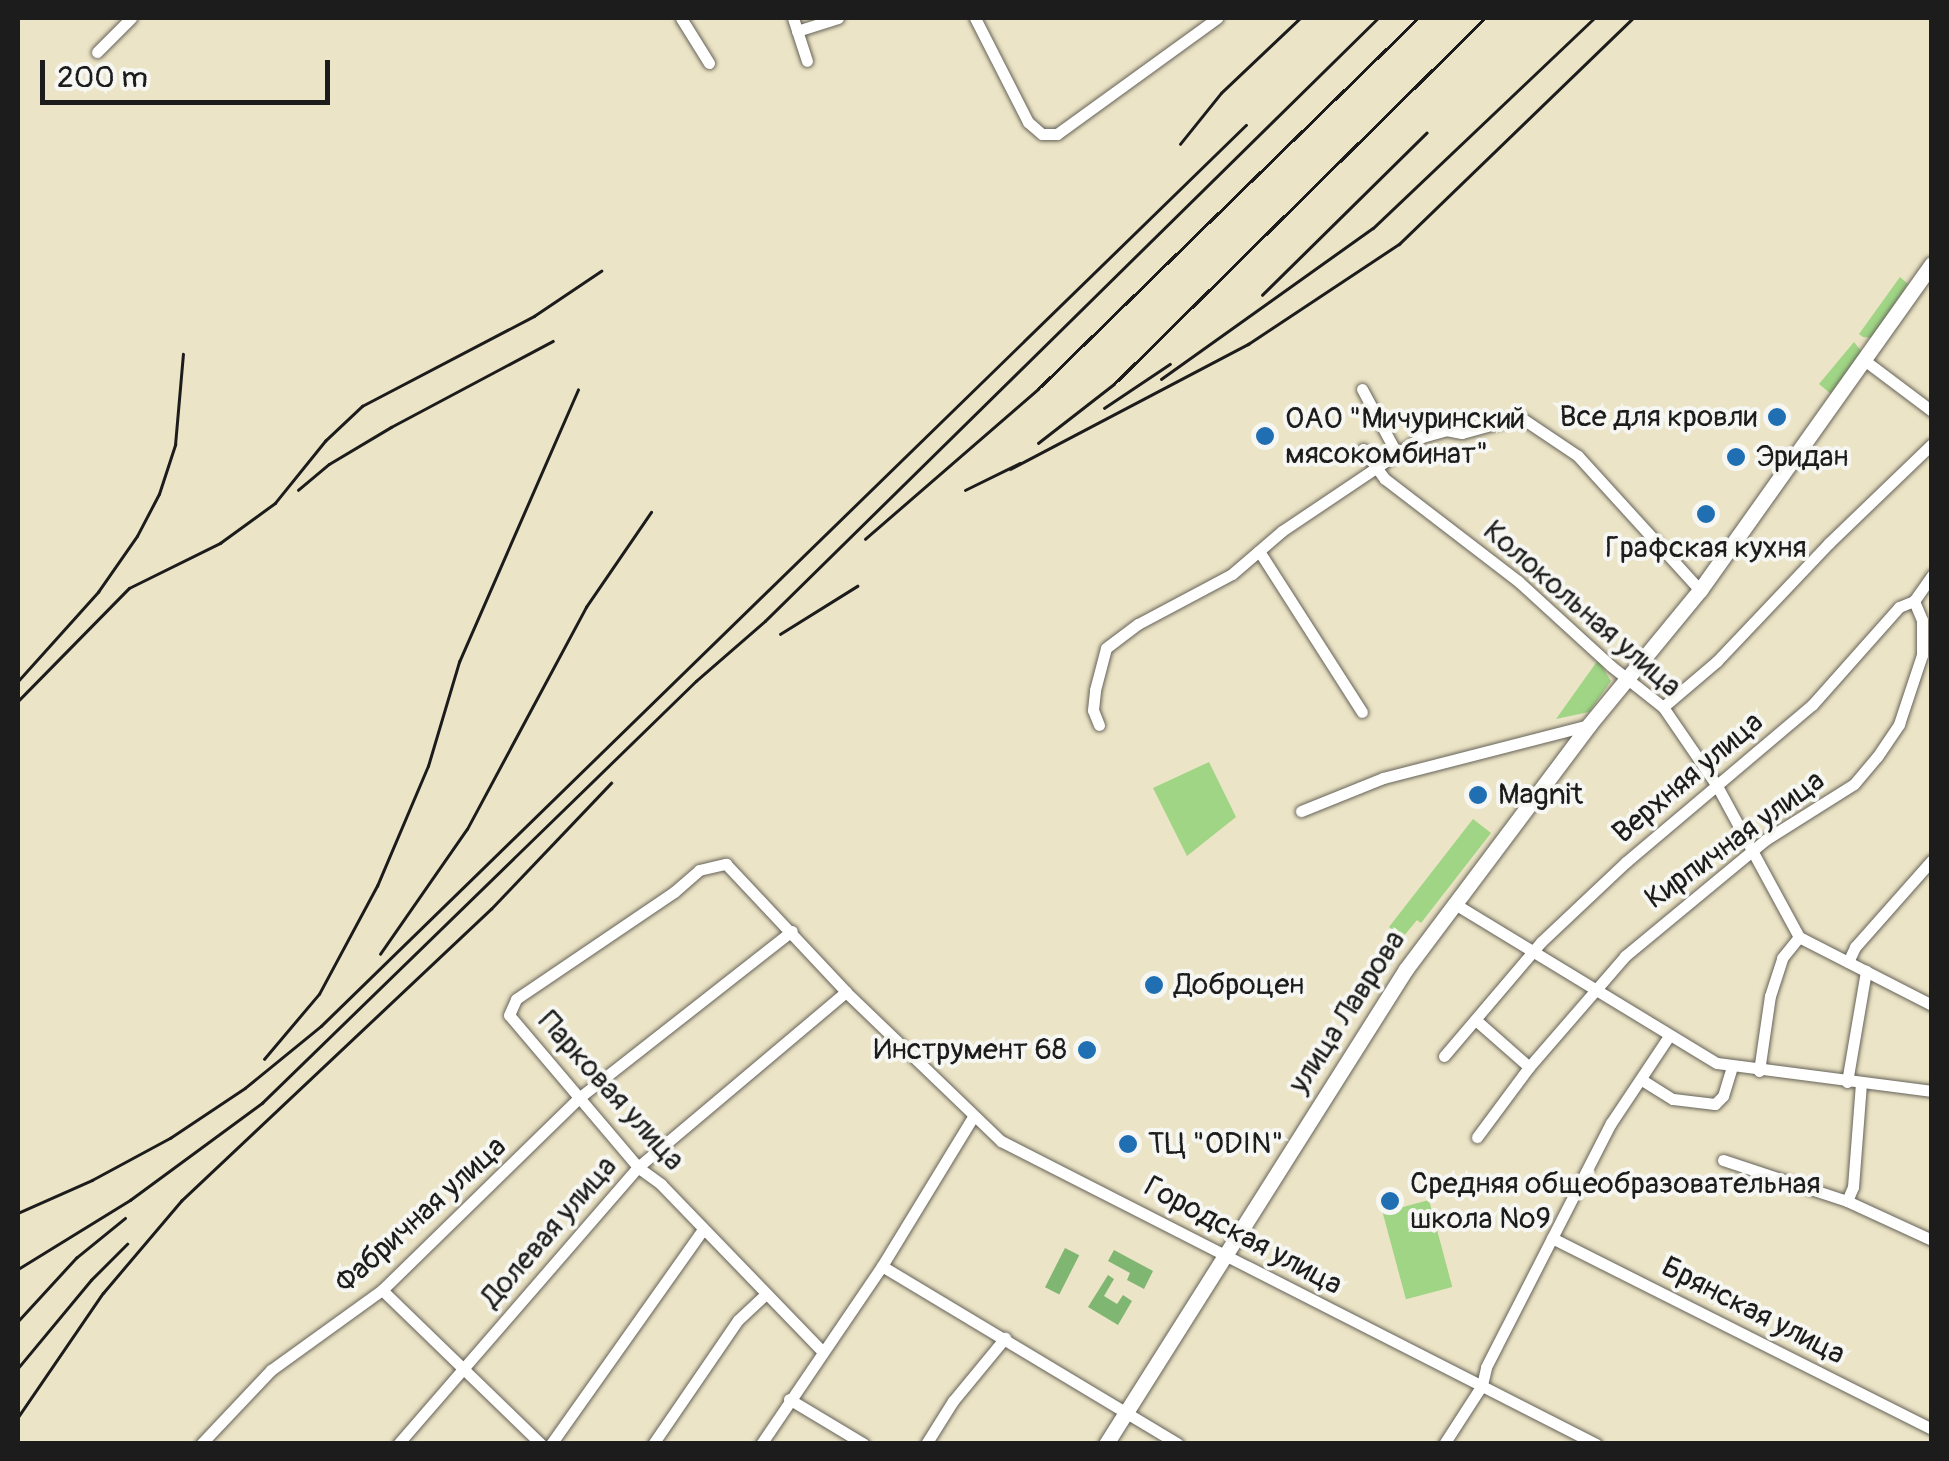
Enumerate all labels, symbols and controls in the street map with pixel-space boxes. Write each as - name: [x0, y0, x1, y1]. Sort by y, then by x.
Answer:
- scale bar: [45, 40, 335, 102]
- text: 200 m: [57, 59, 148, 96]
- place label: Все для кровли: [1559, 399, 1757, 435]
- place label: ОАО "Мичуринский мясокомбинат": [1285, 401, 1525, 472]
- marker: Все для кровли: [1766, 406, 1788, 428]
- marker: ОАО "Мичуринский мясокомбинат": [1254, 425, 1276, 447]
- place label: Эридан: [1756, 439, 1848, 475]
- marker: Эридан: [1725, 446, 1747, 468]
- marker: Графская кухня: [1695, 503, 1717, 525]
- street label: Колокольная улица: [1476, 513, 1688, 705]
- place label: Графская кухня: [1605, 530, 1807, 566]
- street label: Верхняя улица: [1605, 705, 1771, 851]
- street label: Кирпичная улица: [1638, 763, 1832, 917]
- place label: Magnit: [1498, 777, 1583, 813]
- marker: Magnit: [1467, 784, 1489, 806]
- street label: улица Лаврова: [1281, 924, 1413, 1100]
- place label: Доброцен: [1174, 967, 1304, 1003]
- marker: Доброцен: [1143, 974, 1165, 996]
- street label: Парковая улица: [530, 1004, 692, 1178]
- place label: Инструмент 68: [874, 1032, 1067, 1068]
- marker: Инструмент 68: [1076, 1039, 1098, 1061]
- place label: ТЦ "ODIN": [1148, 1126, 1283, 1162]
- street label: Фабричная улица: [328, 1129, 514, 1301]
- marker: ТЦ "ODIN": [1117, 1133, 1139, 1155]
- street label: Долевая улица: [474, 1149, 624, 1315]
- place label: Средняя общеобразовательная школа №9: [1410, 1166, 1821, 1236]
- street label: Городская улица: [1138, 1169, 1348, 1303]
- marker: Средняя общеобразовательная школа №9: [1379, 1190, 1401, 1212]
- street label: Брянская улица: [1655, 1249, 1851, 1373]

